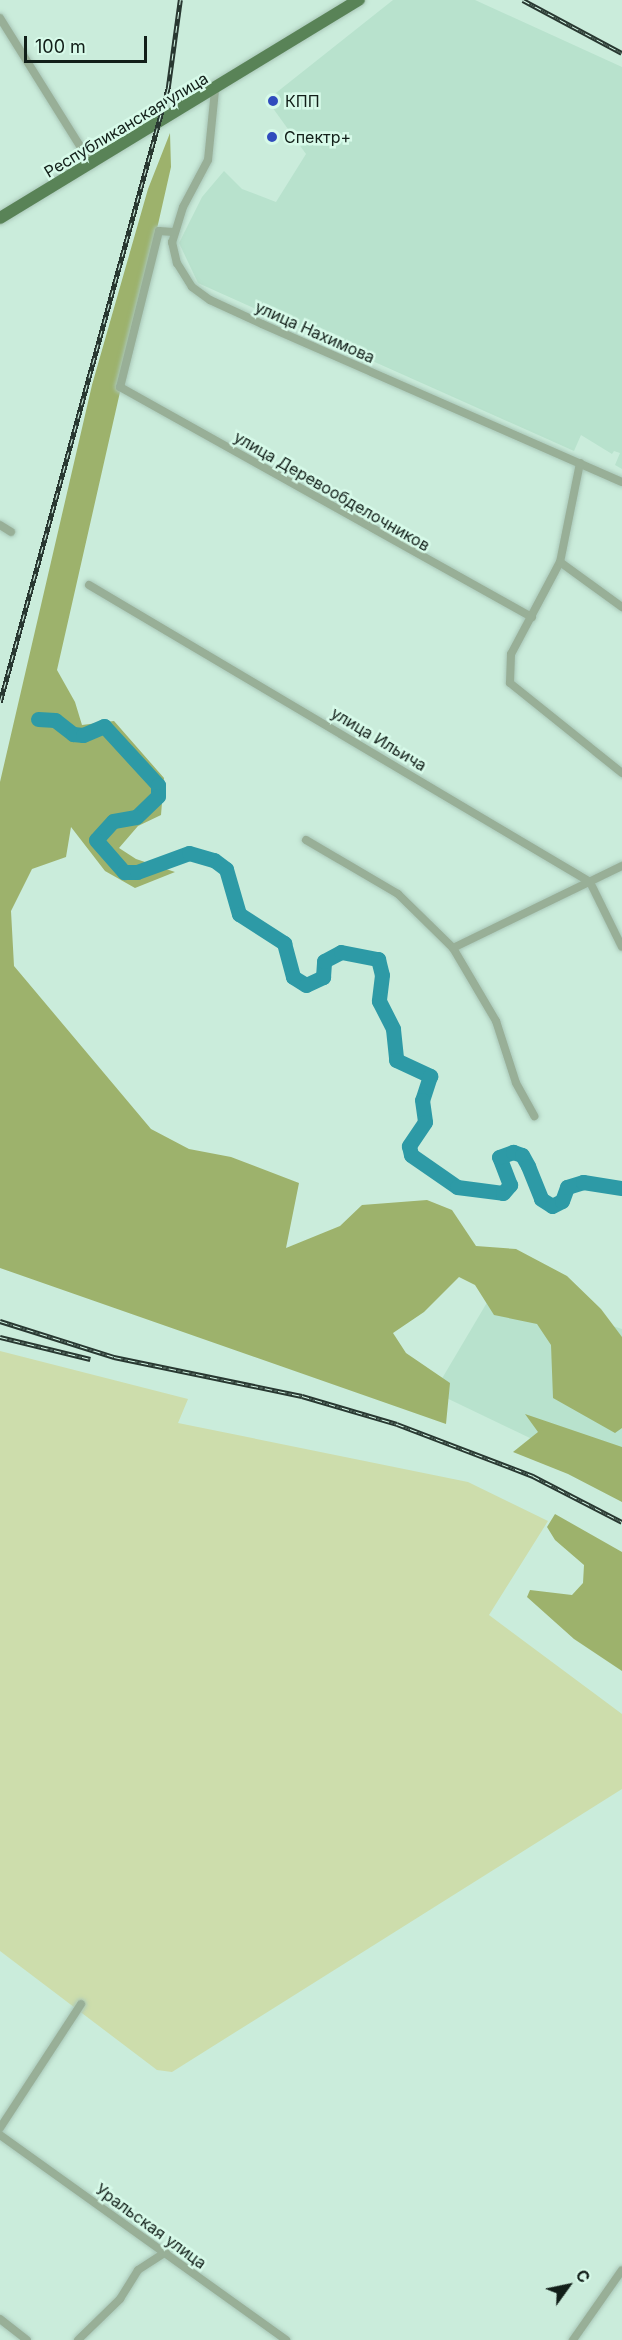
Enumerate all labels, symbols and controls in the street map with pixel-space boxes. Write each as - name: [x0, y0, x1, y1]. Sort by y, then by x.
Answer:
- scale bar: [27, 24, 150, 62]
- text: 100 m: [35, 36, 86, 57]
- street label: Республиканская улица: [41, 68, 211, 182]
- place label: КПП: [285, 91, 320, 111]
- marker: КПП: [266, 94, 280, 108]
- place label: Спектр+: [284, 127, 351, 147]
- marker: Спектр+: [265, 130, 279, 144]
- street label: улица Нахимова: [252, 297, 378, 367]
- street label: улица Деревообделочников: [231, 427, 433, 555]
- street label: улица Ильича: [328, 703, 430, 775]
- street label: Уральская улица: [92, 2179, 210, 2273]
- north arrow: [538, 2256, 598, 2316]
- text: С: [571, 2266, 595, 2287]

